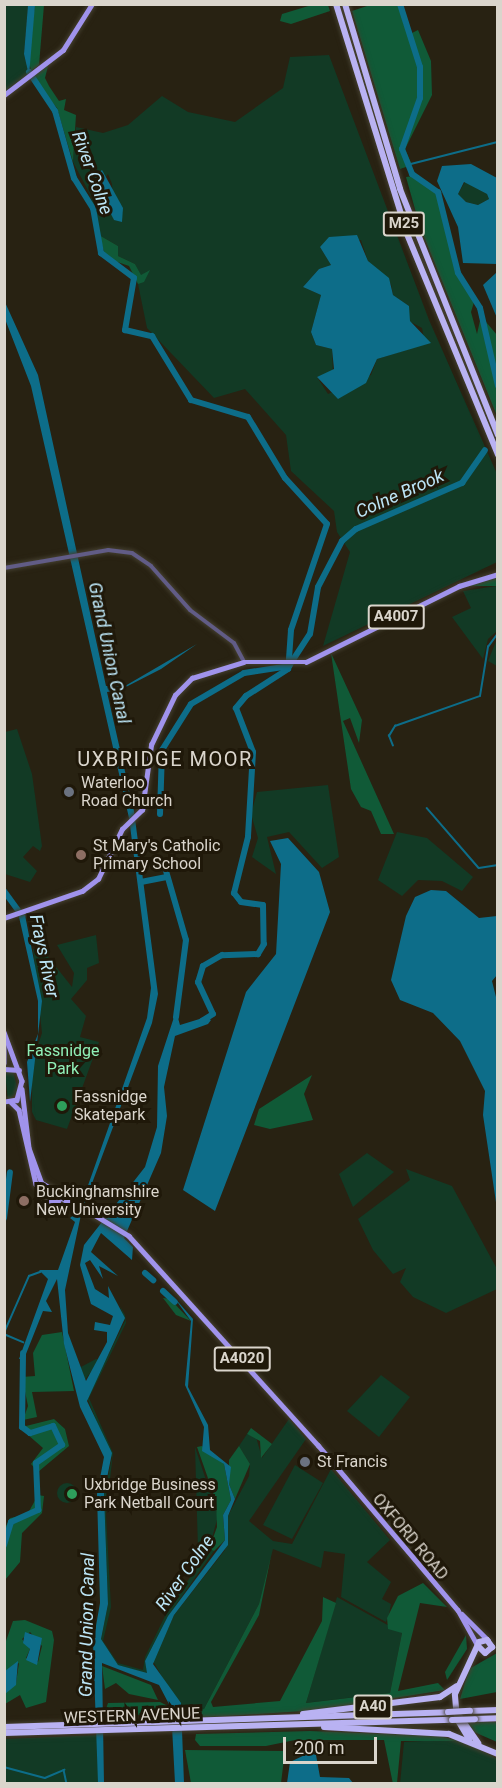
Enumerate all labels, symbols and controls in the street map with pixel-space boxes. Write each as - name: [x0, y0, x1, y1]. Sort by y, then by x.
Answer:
- water label: River Colne: [67, 128, 117, 218]
- road number: M25: [382, 212, 426, 236]
- water label: Colne Brook: [353, 465, 447, 523]
- water label: Grand Union Canal: [83, 580, 135, 726]
- road number: A4007: [368, 605, 424, 629]
- district label: UXBRIDGE MOOR: [77, 747, 253, 771]
- place label: Waterloo Road Church: [81, 773, 172, 811]
- marker: Waterloo Road Church: [62, 785, 76, 799]
- place label: St Mary's Catholic Primary School: [93, 836, 220, 874]
- marker: St Mary's Catholic Primary School: [74, 848, 88, 862]
- water label: Frays River: [25, 912, 63, 1000]
- park label: Fassnidge Park: [26, 1041, 100, 1079]
- place label: Fassnidge Skatepark: [74, 1087, 147, 1125]
- marker: Fassnidge Skatepark: [55, 1099, 69, 1113]
- place label: Buckinghamshire New University: [36, 1182, 159, 1220]
- marker: Buckinghamshire New University: [17, 1194, 31, 1208]
- road number: A4020: [214, 1347, 270, 1371]
- place label: St Francis: [317, 1452, 388, 1472]
- marker: St Francis: [298, 1455, 312, 1469]
- place label: Uxbridge Business Park Netball Court: [84, 1475, 216, 1513]
- marker: Uxbridge Business Park Netball Court: [65, 1487, 79, 1501]
- street label: OXFORD ROAD: [368, 1490, 452, 1584]
- water label: River Colne: [151, 1531, 219, 1615]
- water label: Grand Union Canal: [75, 1553, 99, 1697]
- road number: A40: [352, 1695, 394, 1719]
- street label: WESTERN AVENUE: [63, 1704, 201, 1728]
- scale bar: [286, 1725, 380, 1763]
- text: 200 m: [294, 1737, 345, 1758]

